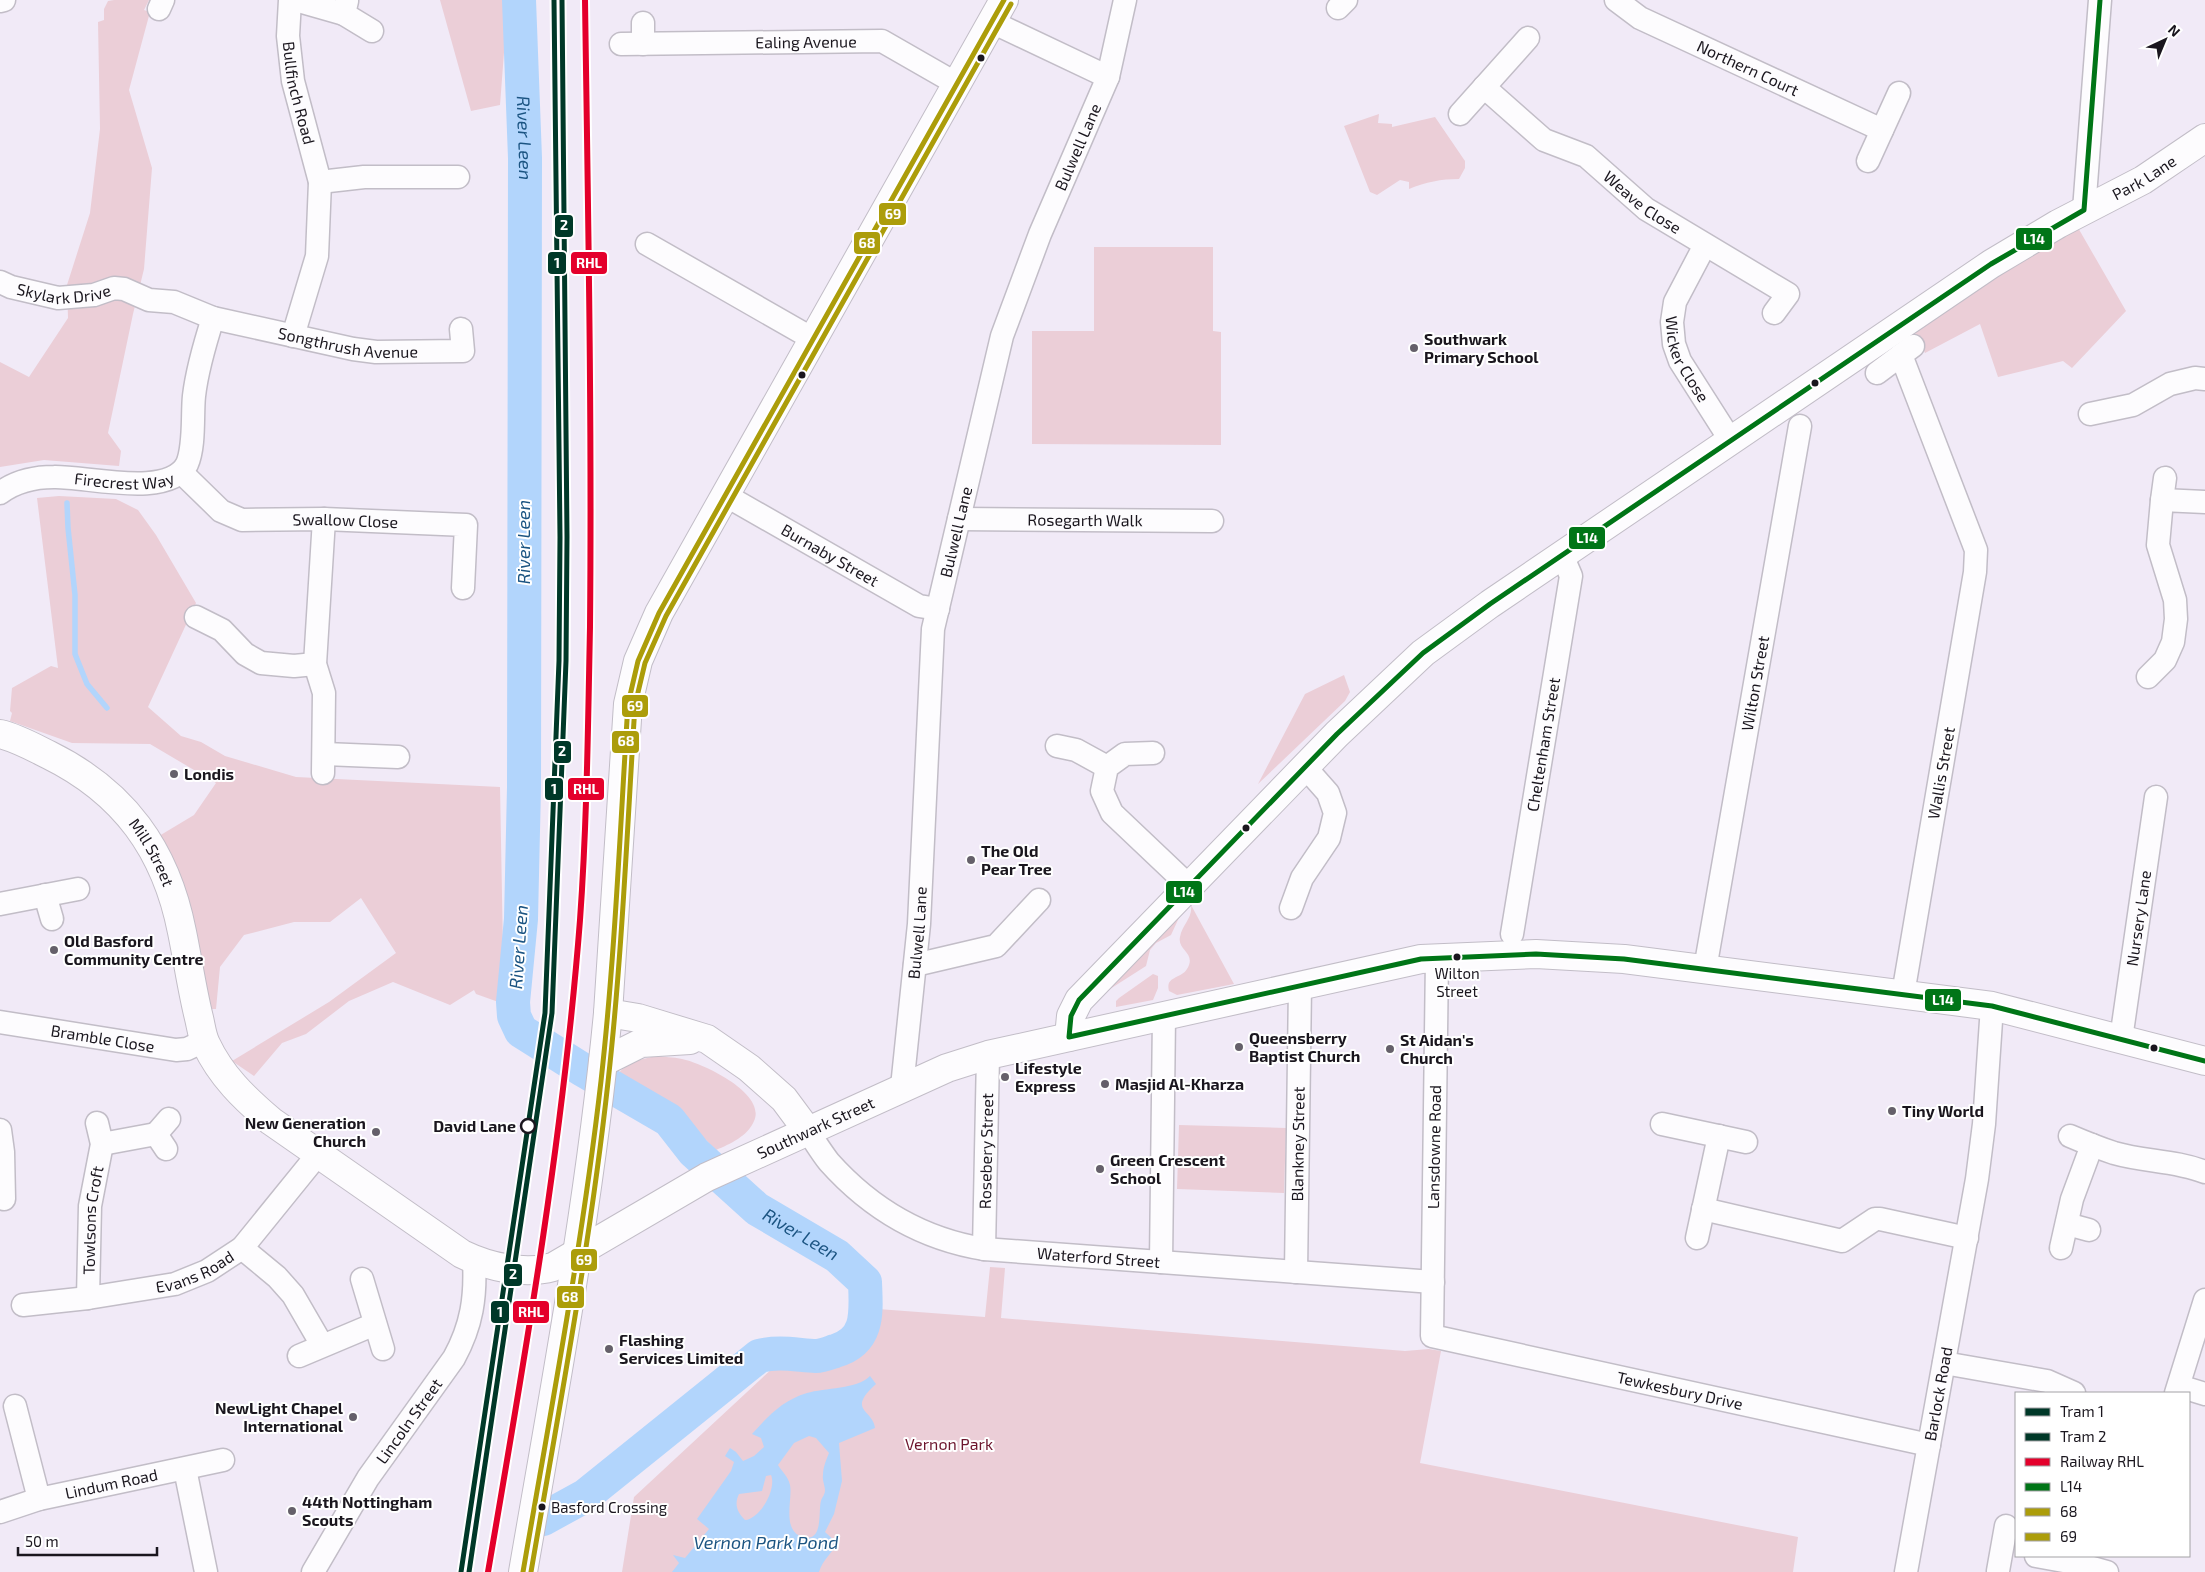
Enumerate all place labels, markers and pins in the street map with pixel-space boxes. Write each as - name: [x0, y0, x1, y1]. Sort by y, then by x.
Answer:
- unlabelled marker: [976, 53, 986, 63]
- place label: Southwark Primary School: [1424, 329, 1539, 367]
- marker: Southwark Primary School: [1408, 342, 1420, 354]
- unlabelled marker: [797, 370, 807, 380]
- unlabelled marker: [1810, 378, 1820, 388]
- place label: Londis: [184, 764, 234, 783]
- marker: Londis: [168, 768, 180, 780]
- unlabelled marker: [1241, 823, 1251, 833]
- place label: The Old Pear Tree: [981, 841, 1052, 878]
- marker: The Old Pear Tree: [965, 854, 977, 866]
- place label: Old Basford Community Centre: [64, 931, 204, 969]
- marker: Old Basford Community Centre: [48, 944, 60, 956]
- marker: Wilton Street: [1452, 952, 1462, 962]
- place label: Wilton Street: [1434, 964, 1480, 1000]
- place label: Queensberry Baptist Church: [1249, 1028, 1360, 1065]
- place label: St Aidan's Church: [1400, 1030, 1474, 1067]
- marker: Queensberry Baptist Church: [1233, 1041, 1245, 1053]
- marker: St Aidan's Church: [1384, 1043, 1396, 1055]
- unlabelled marker: [2149, 1043, 2159, 1053]
- place label: Lifestyle Express: [1015, 1058, 1082, 1095]
- marker: Lifestyle Express: [999, 1071, 1011, 1083]
- place label: Masjid Al-Kharza: [1115, 1074, 1244, 1093]
- marker: Masjid Al-Kharza: [1099, 1078, 1111, 1090]
- place label: Tiny World: [1902, 1101, 1984, 1121]
- marker: Tiny World: [1886, 1105, 1898, 1117]
- place label: New Generation Church: [245, 1113, 366, 1150]
- place label: David Lane: [433, 1116, 516, 1135]
- marker: David Lane: [520, 1118, 536, 1134]
- marker: New Generation Church: [370, 1126, 382, 1138]
- place label: Green Crescent School: [1110, 1150, 1225, 1187]
- marker: Green Crescent School: [1094, 1163, 1106, 1175]
- place label: Flashing Services Limited: [619, 1330, 743, 1367]
- marker: Flashing Services Limited: [603, 1343, 615, 1355]
- place label: NewLight Chapel International: [215, 1398, 344, 1435]
- marker: NewLight Chapel International: [347, 1411, 359, 1423]
- place label: 44th Nottingham Scouts: [302, 1492, 432, 1529]
- place label: Basford Crossing: [551, 1498, 668, 1516]
- marker: Basford Crossing: [537, 1502, 547, 1512]
- marker: 44th Nottingham Scouts: [286, 1505, 298, 1517]

